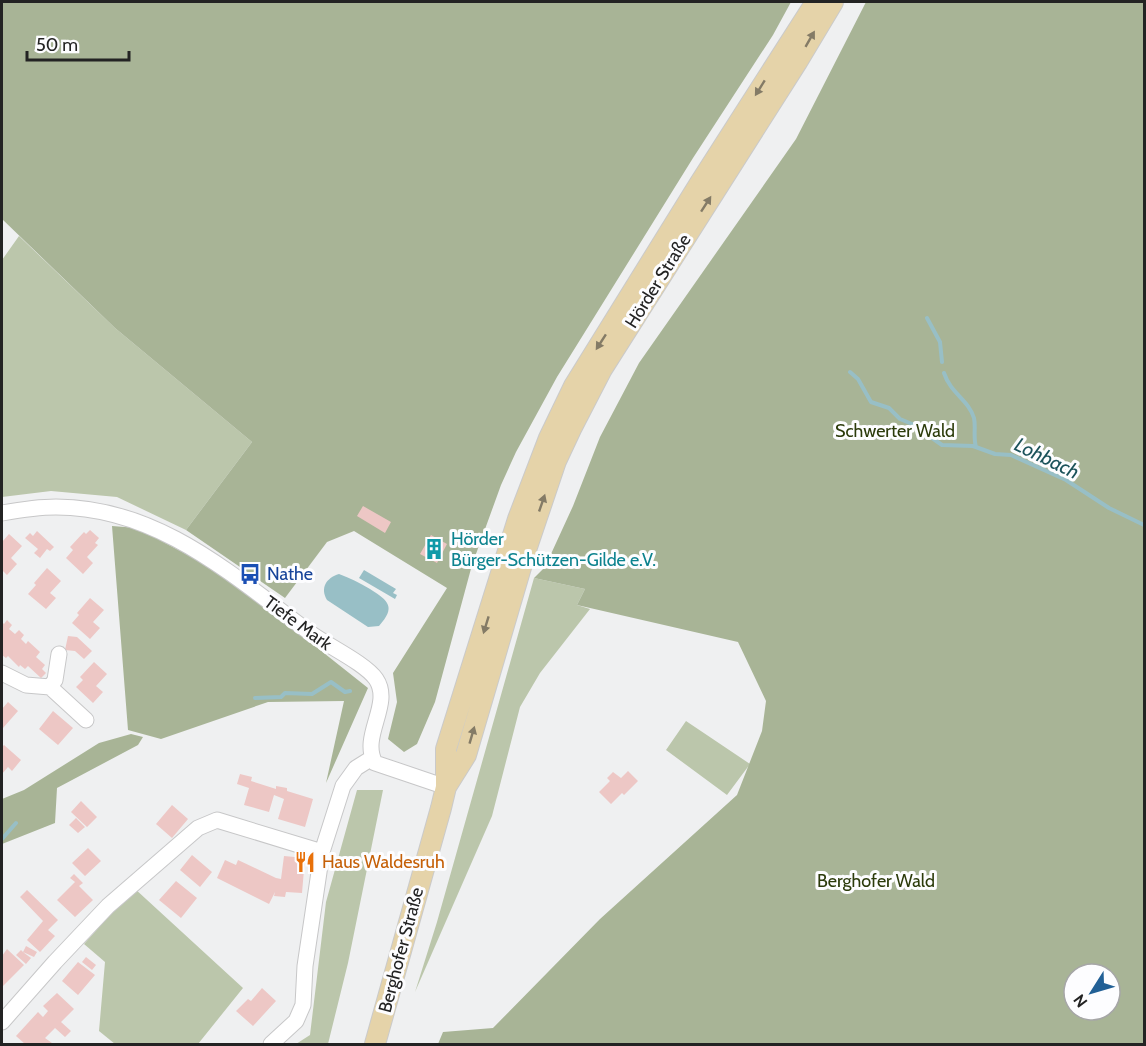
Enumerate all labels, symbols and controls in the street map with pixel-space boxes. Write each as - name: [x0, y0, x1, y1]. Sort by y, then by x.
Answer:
- scale bar: [27, 24, 129, 62]
- one-way arrow: [805, 31, 816, 47]
- text: 50 m: [36, 34, 78, 56]
- one-way arrow: [755, 80, 766, 96]
- one-way arrow: [700, 196, 711, 212]
- street label: Hörder Straße: [620, 230, 696, 332]
- one-way arrow: [595, 334, 606, 350]
- park label: Schwerter Wald: [835, 420, 955, 442]
- water label: Lohbach: [1011, 432, 1083, 484]
- one-way arrow: [537, 494, 547, 512]
- place label: Hörder Bürger-Schützen-Gilde e.V.: [451, 528, 656, 571]
- building icon: Hörder Bürger-Schützen-Gilde e.V.: [422, 537, 446, 561]
- bus stop icon: Nathe: [238, 562, 262, 586]
- place label: Nathe: [267, 563, 313, 585]
- street label: Tiefe Mark: [260, 591, 337, 655]
- one-way arrow: [481, 616, 490, 634]
- one-way arrow: [468, 726, 477, 744]
- restaurant icon: Haus Waldesruh: [293, 850, 317, 874]
- place label: Haus Waldesruh: [322, 851, 445, 873]
- park label: Berghofer Wald: [817, 870, 935, 892]
- street label: Berghofer Straße: [374, 885, 428, 1015]
- north arrow: [1062, 962, 1122, 1022]
- text: N: [1069, 990, 1091, 1011]

